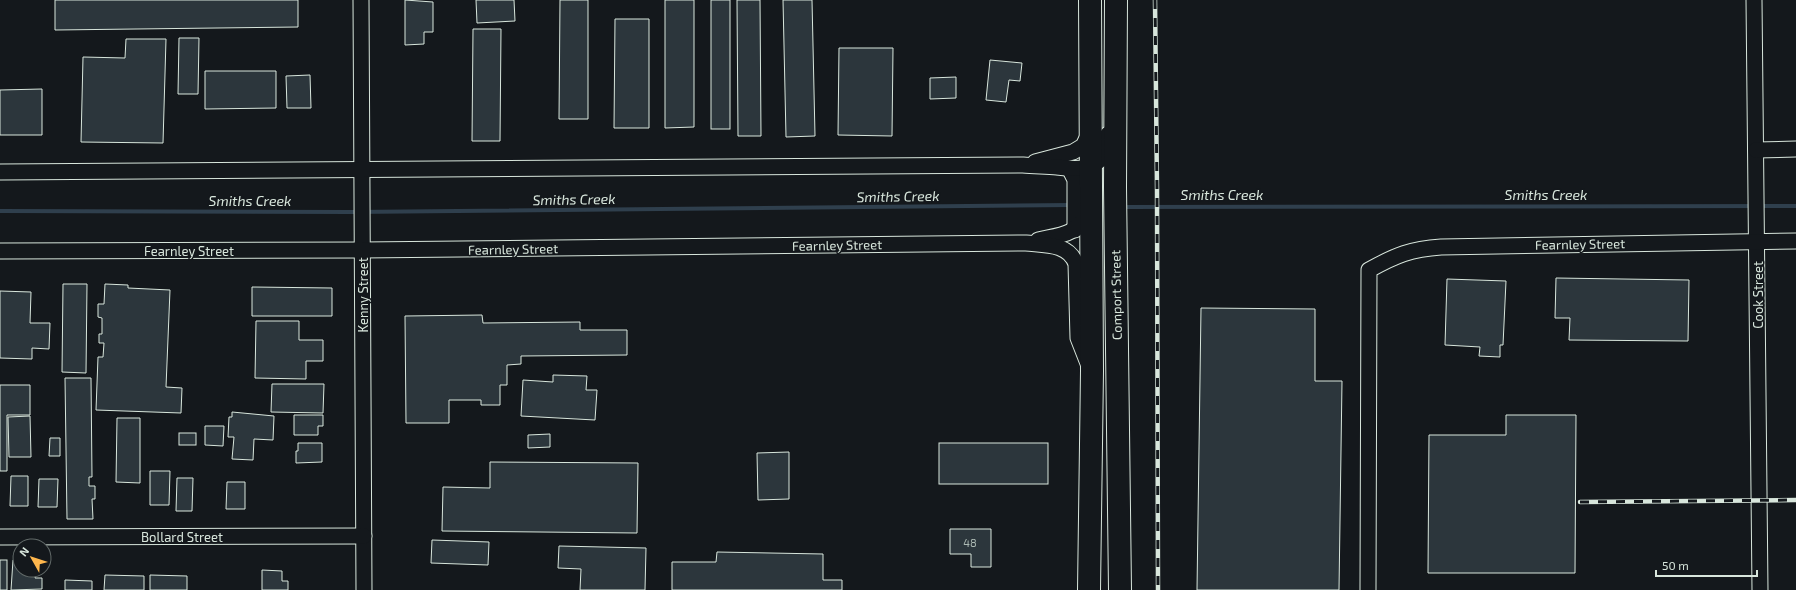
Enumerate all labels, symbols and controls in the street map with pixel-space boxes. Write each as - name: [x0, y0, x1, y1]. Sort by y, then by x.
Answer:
- water label: Smiths Creek: [1181, 186, 1263, 203]
- water label: Smiths Creek: [1505, 186, 1587, 203]
- water label: Smiths Creek: [856, 187, 940, 205]
- water label: Smiths Creek: [532, 190, 616, 208]
- water label: Smiths Creek: [209, 192, 291, 209]
- street label: Fearnley Street: [1535, 235, 1625, 253]
- street label: Fearnley Street: [792, 236, 882, 254]
- street label: Fearnley Street: [468, 240, 558, 258]
- street label: Fearnley Street: [144, 243, 234, 259]
- street label: Comport Street: [1107, 250, 1125, 340]
- street label: Kenny Street: [355, 257, 371, 333]
- street label: Cook Street: [1750, 261, 1766, 329]
- street label: Bollard Street: [141, 529, 223, 545]
- house number: 48: [963, 536, 977, 549]
- north arrow: [12, 538, 52, 578]
- text: N: [16, 544, 31, 559]
- scale bar: [1656, 552, 1757, 578]
- text: 50 m: [1662, 558, 1689, 572]

